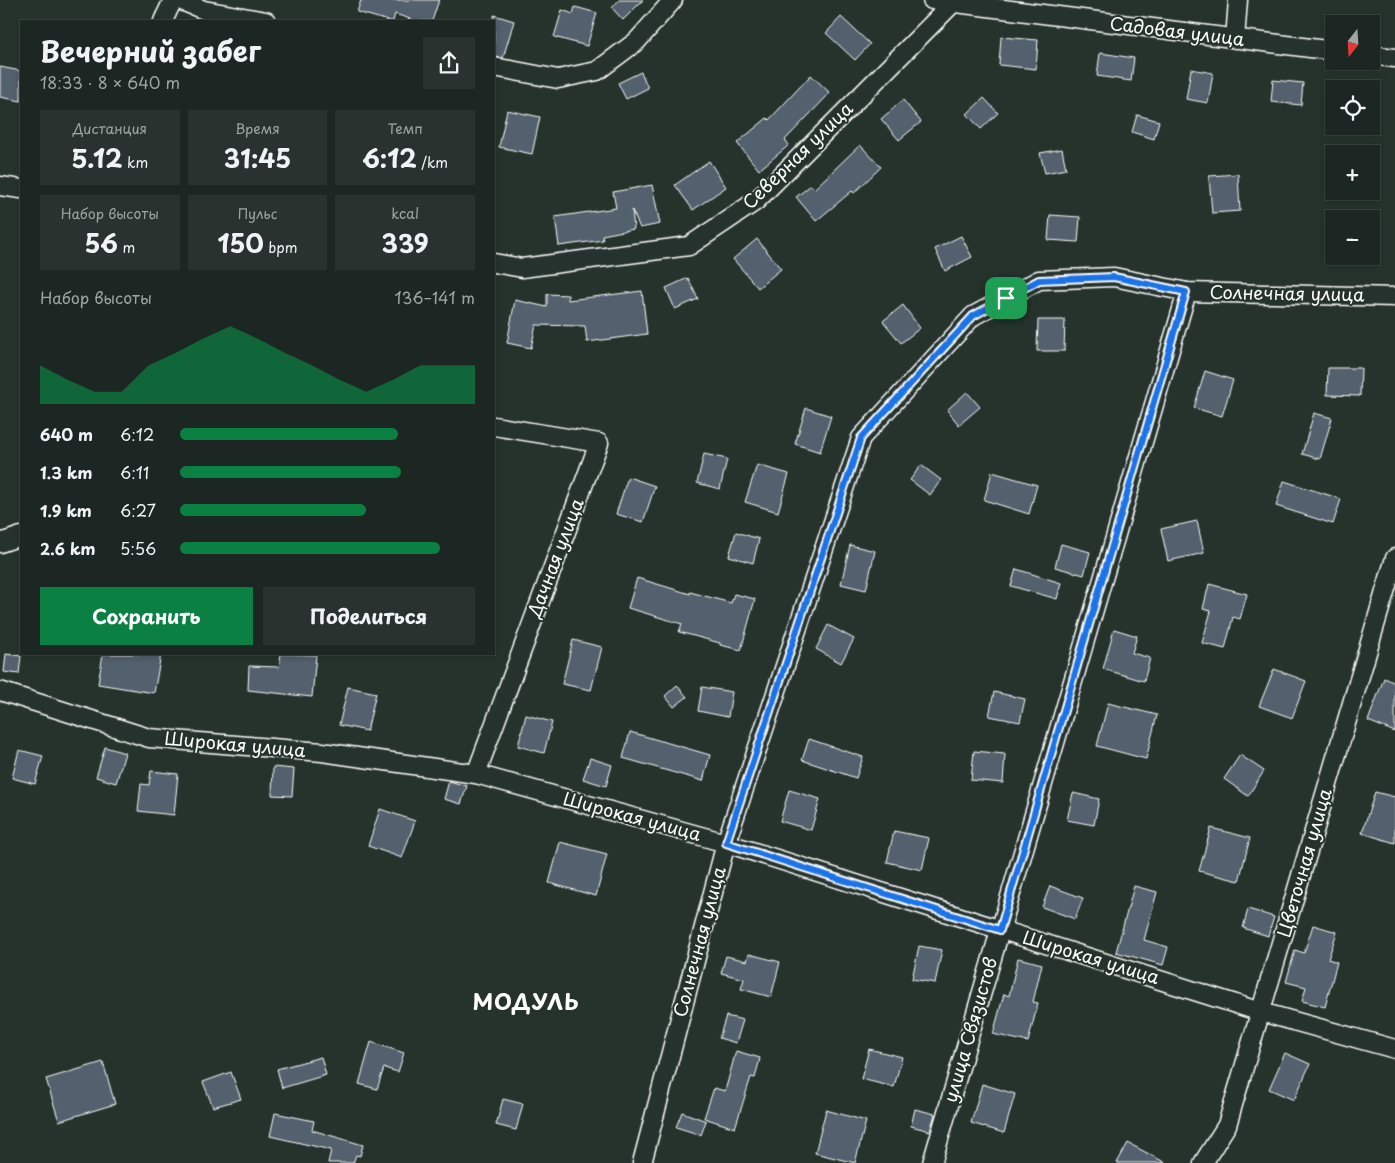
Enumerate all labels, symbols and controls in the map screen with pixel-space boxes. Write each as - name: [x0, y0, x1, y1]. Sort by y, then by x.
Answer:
- street label: Садовая улица: [1108, 9, 1247, 52]
- north arrow: [1325, 15, 1380, 70]
- map controls: [1325, 15, 1380, 265]
- text: Вечерний забег: [40, 29, 261, 72]
- button: share: [423, 37, 475, 89]
- text: 18:33 · 8 × 640 m: [40, 70, 180, 94]
- button: locate: [1325, 80, 1380, 135]
- street label: Северная улица: [736, 94, 859, 215]
- text: Дистанция: [73, 118, 147, 139]
- text: Время: [235, 118, 280, 139]
- text: Темп: [387, 118, 423, 139]
- text: 5.12: [72, 139, 123, 177]
- text: 31:45: [224, 139, 291, 177]
- text: 6:12: [362, 139, 417, 177]
- button: +: [1325, 145, 1380, 200]
- text: km: [123, 152, 148, 173]
- text: /km: [417, 152, 448, 173]
- text: Набор высоты: [61, 203, 159, 224]
- text: Пульс: [238, 203, 277, 224]
- text: kcal: [391, 203, 419, 224]
- button: −: [1325, 210, 1380, 265]
- text: 56: [84, 224, 118, 262]
- text: 150: [218, 224, 264, 262]
- text: 339: [382, 224, 429, 262]
- text: m: [118, 237, 135, 258]
- text: bpm: [264, 237, 297, 258]
- pin: [985, 277, 1027, 319]
- street label: Солнечная улица: [1209, 278, 1365, 307]
- icon: arrive: [992, 284, 1020, 312]
- text: Набор высоты: [40, 285, 152, 309]
- text: 136–141 m: [394, 285, 475, 309]
- text: 640 m: [40, 422, 93, 446]
- text: 6:12: [120, 422, 154, 446]
- text: 1.3 km: [40, 460, 92, 484]
- text: 6:11: [120, 460, 149, 484]
- street label: Дачная улица: [519, 493, 590, 622]
- text: 1.9 km: [40, 498, 92, 522]
- text: 6:27: [120, 498, 156, 522]
- text: 2.6 km: [40, 536, 96, 560]
- text: 5:56: [120, 536, 156, 560]
- button: Сохранить: [40, 587, 253, 645]
- button: Поделиться: [263, 587, 475, 645]
- street label: Широкая улица: [163, 724, 308, 763]
- street label: Широкая улица: [561, 784, 705, 847]
- street label: Цветочная улица: [1269, 784, 1338, 940]
- street label: Солнечная улица: [665, 863, 732, 1020]
- street label: Широкая улица: [1020, 923, 1164, 990]
- street label: улица Связистов: [936, 954, 1003, 1105]
- district label: МОДУЛЬ: [472, 984, 580, 1017]

